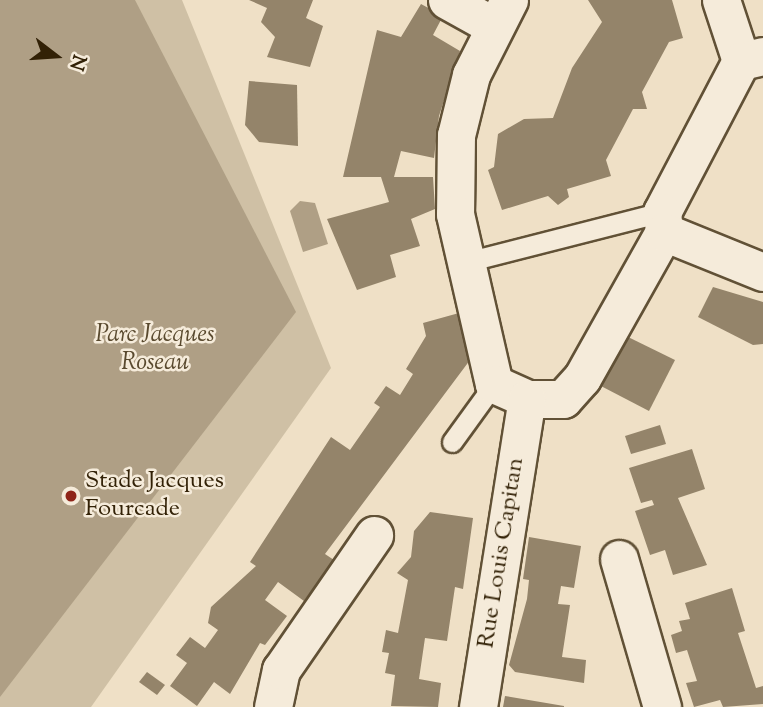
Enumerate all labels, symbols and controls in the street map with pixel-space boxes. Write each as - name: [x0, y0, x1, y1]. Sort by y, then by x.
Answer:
- north arrow: [21, 21, 91, 91]
- text: N: [61, 51, 92, 73]
- park label: Parc Jacques Roseau: [95, 322, 215, 378]
- street label: Rue Louis Capitan: [473, 456, 531, 650]
- place label: Stade Jacques Fourcade: [85, 468, 224, 524]
- marker: Stade Jacques Fourcade: [63, 488, 79, 504]

